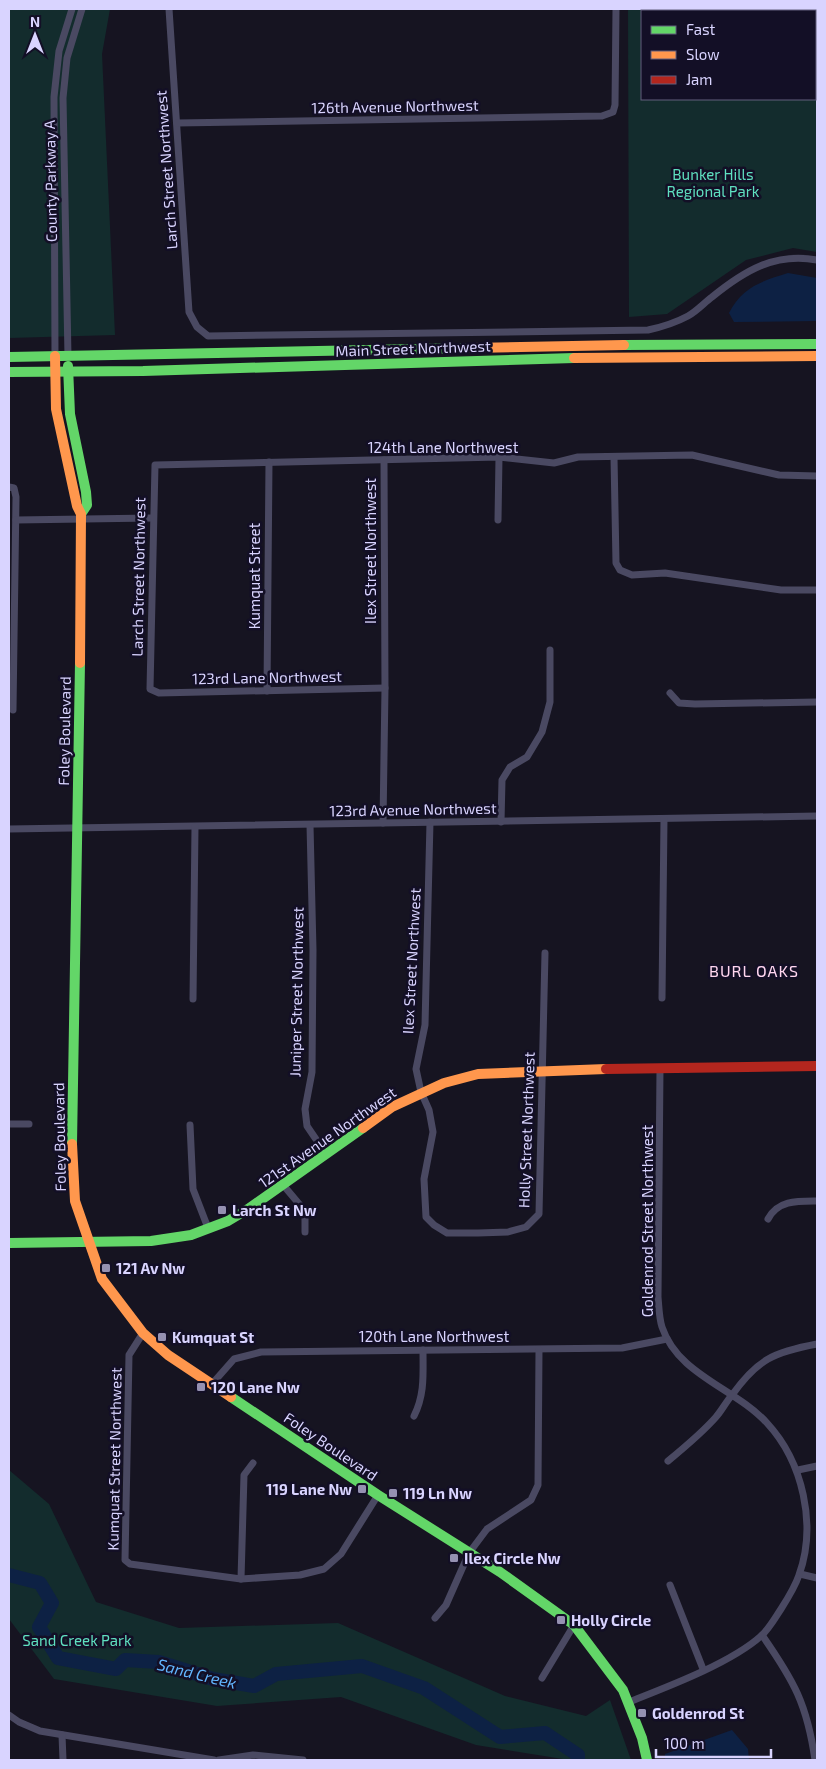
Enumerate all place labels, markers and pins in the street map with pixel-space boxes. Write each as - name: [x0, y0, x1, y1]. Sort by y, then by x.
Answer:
- place label: Larch St Nw: [232, 1201, 317, 1219]
- marker: Larch St Nw: [216, 1204, 228, 1216]
- place label: 121 Av Nw: [116, 1259, 185, 1277]
- marker: 121 Av Nw: [100, 1262, 112, 1274]
- place label: Kumquat St: [172, 1328, 254, 1346]
- marker: Kumquat St: [156, 1331, 168, 1343]
- place label: 120 Lane Nw: [211, 1378, 300, 1396]
- marker: 120 Lane Nw: [195, 1381, 207, 1393]
- place label: 119 Lane Nw: [266, 1480, 352, 1498]
- marker: 119 Lane Nw: [356, 1483, 368, 1495]
- place label: 119 Ln Nw: [403, 1484, 472, 1502]
- marker: 119 Ln Nw: [387, 1487, 399, 1499]
- place label: Ilex Circle Nw: [464, 1549, 561, 1567]
- marker: Ilex Circle Nw: [448, 1552, 460, 1564]
- place label: Holly Circle: [571, 1611, 651, 1630]
- marker: Holly Circle: [555, 1614, 567, 1626]
- place label: Goldenrod St: [652, 1704, 744, 1722]
- marker: Goldenrod St: [636, 1707, 648, 1719]

